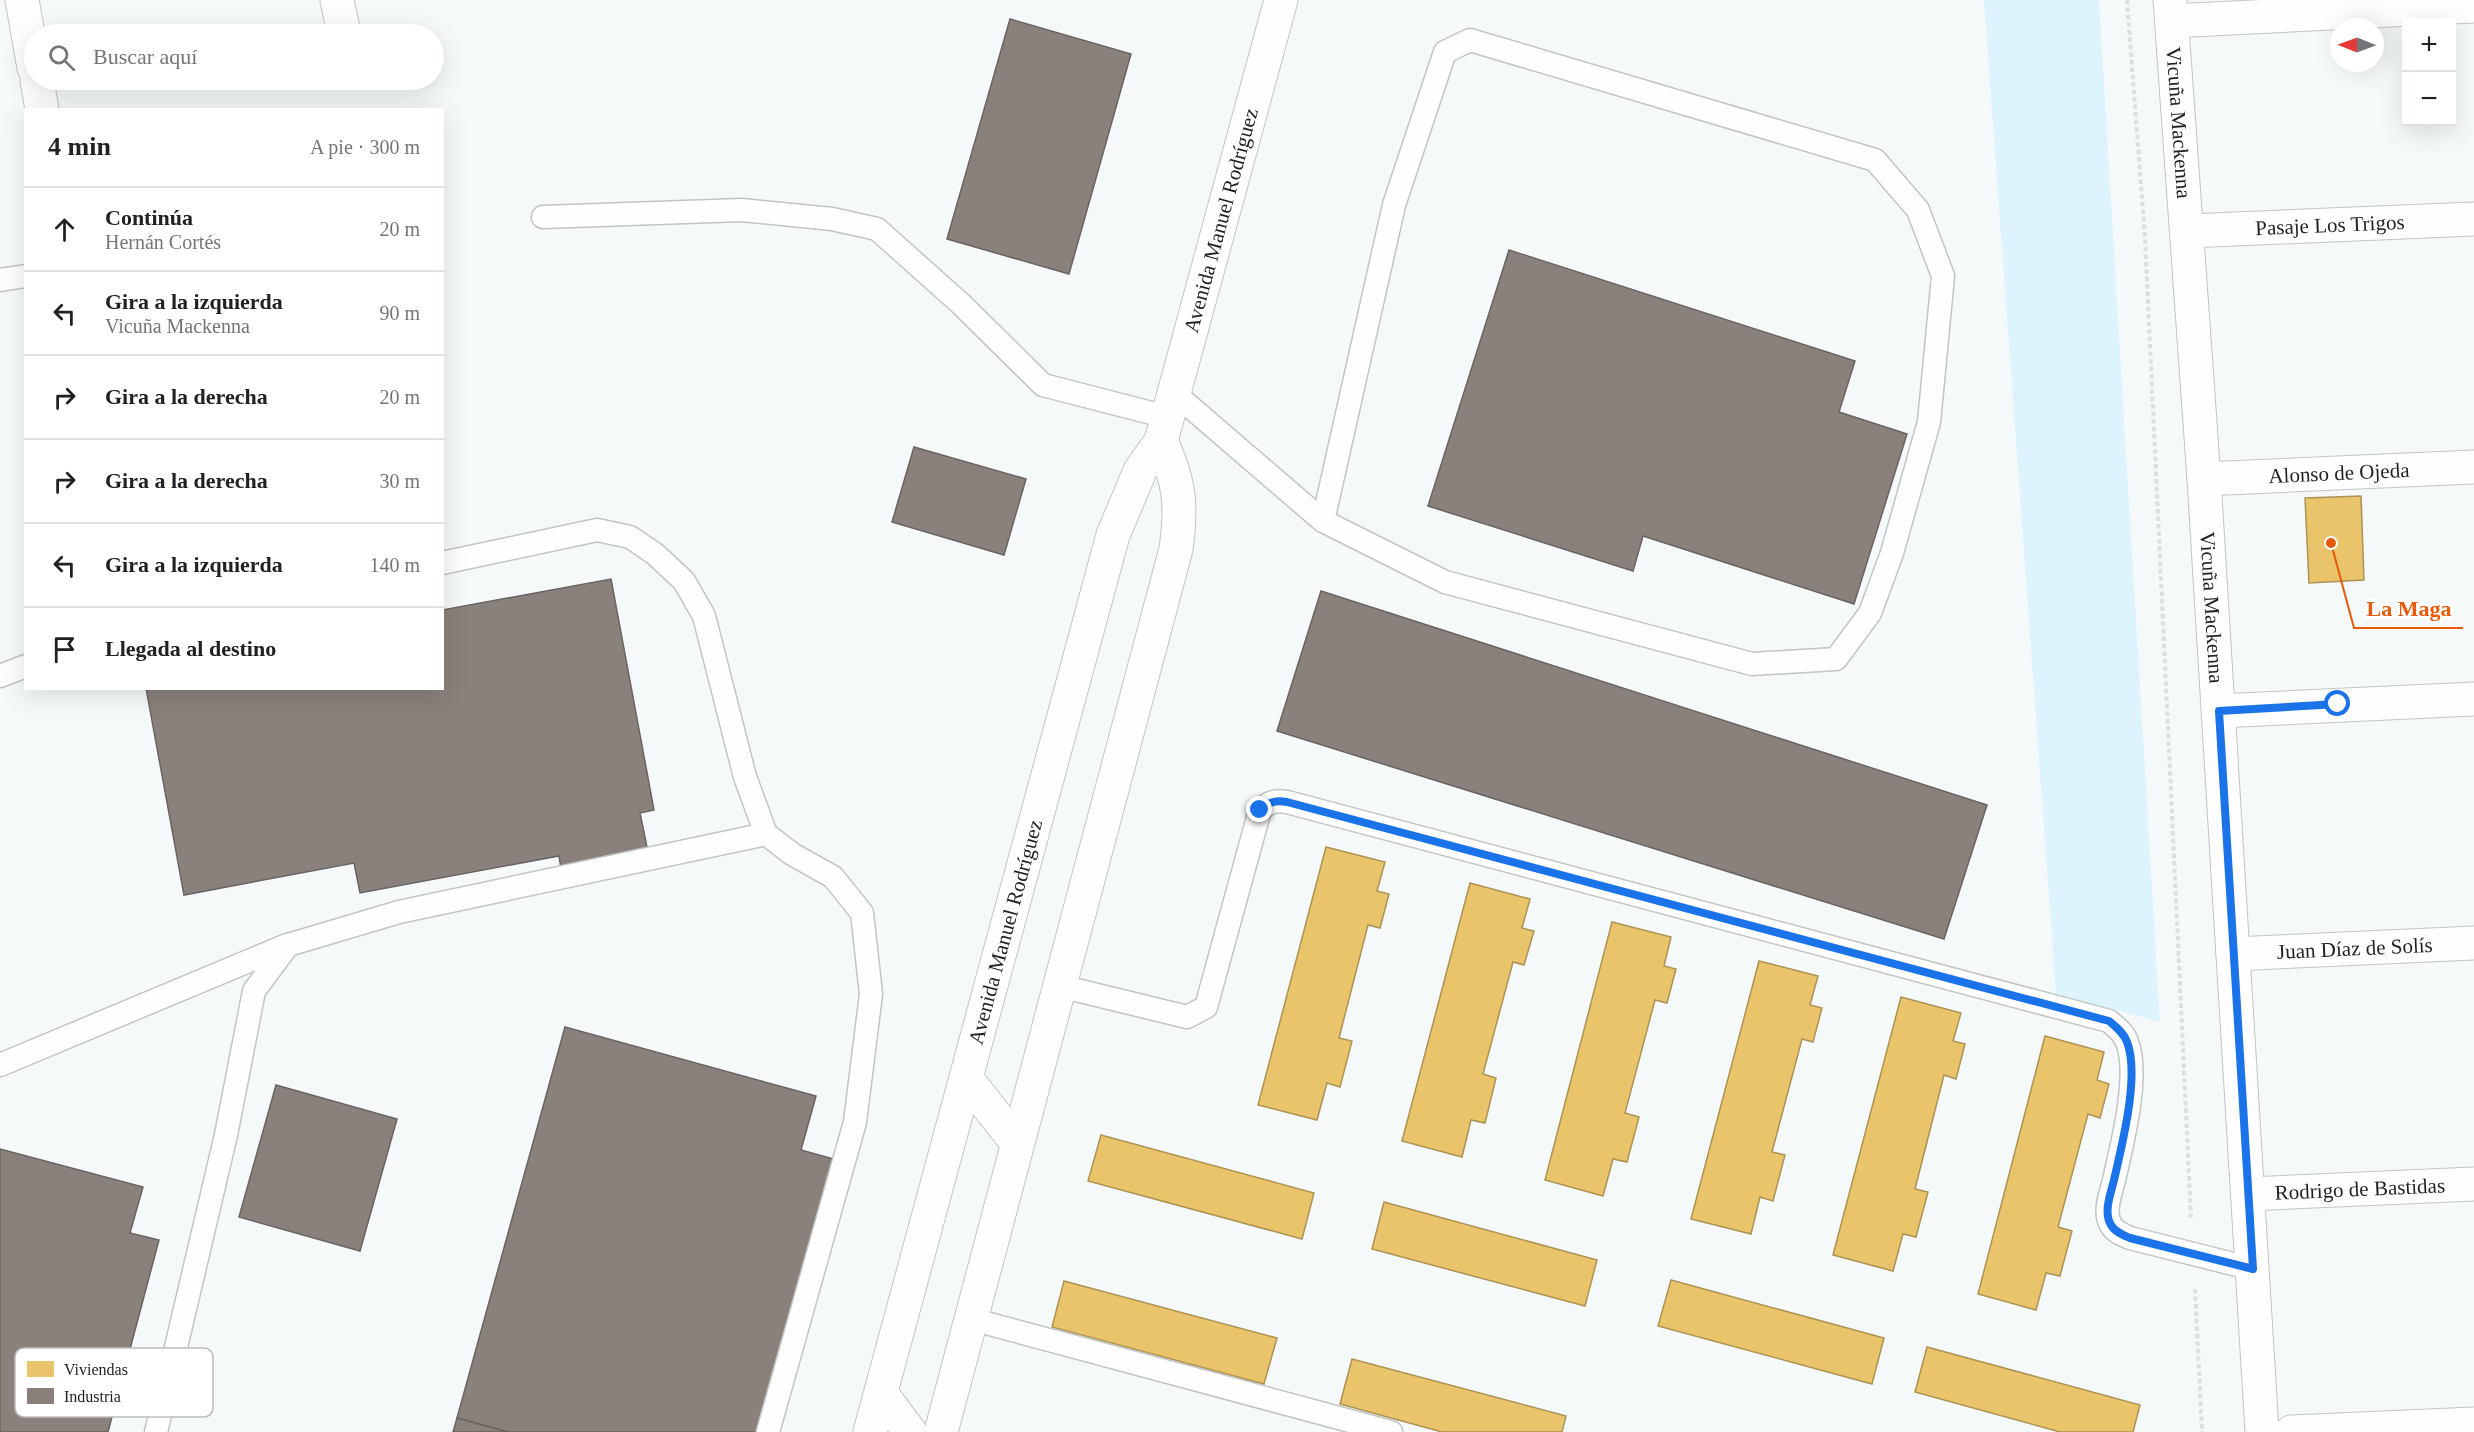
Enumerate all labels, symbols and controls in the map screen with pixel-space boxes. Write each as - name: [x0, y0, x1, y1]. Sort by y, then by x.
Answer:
- north arrow: [2330, 18, 2384, 72]
- map controls: [2402, 18, 2456, 126]
- button: +: [2402, 18, 2456, 72]
- search box: [24, 24, 444, 90]
- icon: search: [45, 41, 78, 74]
- text: Buscar aquí: [93, 44, 197, 69]
- street label: Vicuña Mackenna: [2161, 46, 2196, 200]
- button: −: [2402, 72, 2456, 126]
- street label: Avenida Manuel Rodríguez: [1179, 105, 1263, 335]
- text: 4 min: [48, 132, 111, 161]
- text: A pie · 300 m: [310, 136, 420, 158]
- text: Continúa: [105, 205, 193, 230]
- street label: Pasaje Los Trigos: [2255, 210, 2405, 240]
- icon: ahead: [48, 213, 81, 246]
- text: 20 m: [379, 218, 420, 240]
- text: Hernán Cortés: [105, 231, 221, 253]
- text: Gira a la izquierda: [105, 289, 283, 314]
- icon: left: [48, 297, 81, 330]
- text: 90 m: [379, 302, 420, 324]
- text: Vicuña Mackenna: [105, 315, 250, 337]
- icon: right: [48, 381, 81, 414]
- text: Gira a la derecha: [105, 384, 268, 409]
- text: 20 m: [379, 386, 420, 408]
- street label: Alonso de Ojeda: [2268, 458, 2411, 488]
- icon: right: [48, 465, 81, 498]
- text: Gira a la derecha: [105, 468, 268, 493]
- text: 30 m: [379, 470, 420, 492]
- street label: Vicuña Mackenna: [2195, 531, 2228, 685]
- icon: left: [48, 549, 81, 582]
- text: Gira a la izquierda: [105, 552, 283, 577]
- text: 140 m: [369, 554, 420, 576]
- callout: La Maga: [2354, 588, 2463, 628]
- text: La Maga: [2367, 596, 2451, 621]
- icon: arrive: [48, 633, 81, 666]
- text: Llegada al destino: [105, 636, 276, 661]
- route start: [2324, 690, 2350, 716]
- route end: [1246, 796, 1272, 822]
- street label: Avenida Manuel Rodríguez: [964, 817, 1047, 1047]
- street label: Juan Díaz de Solís: [2276, 933, 2433, 964]
- street label: Rodrigo de Bastidas: [2274, 1173, 2446, 1205]
- legend: [15, 1348, 213, 1417]
- text: Viviendas: [64, 1361, 128, 1378]
- text: Industria: [64, 1388, 121, 1405]

